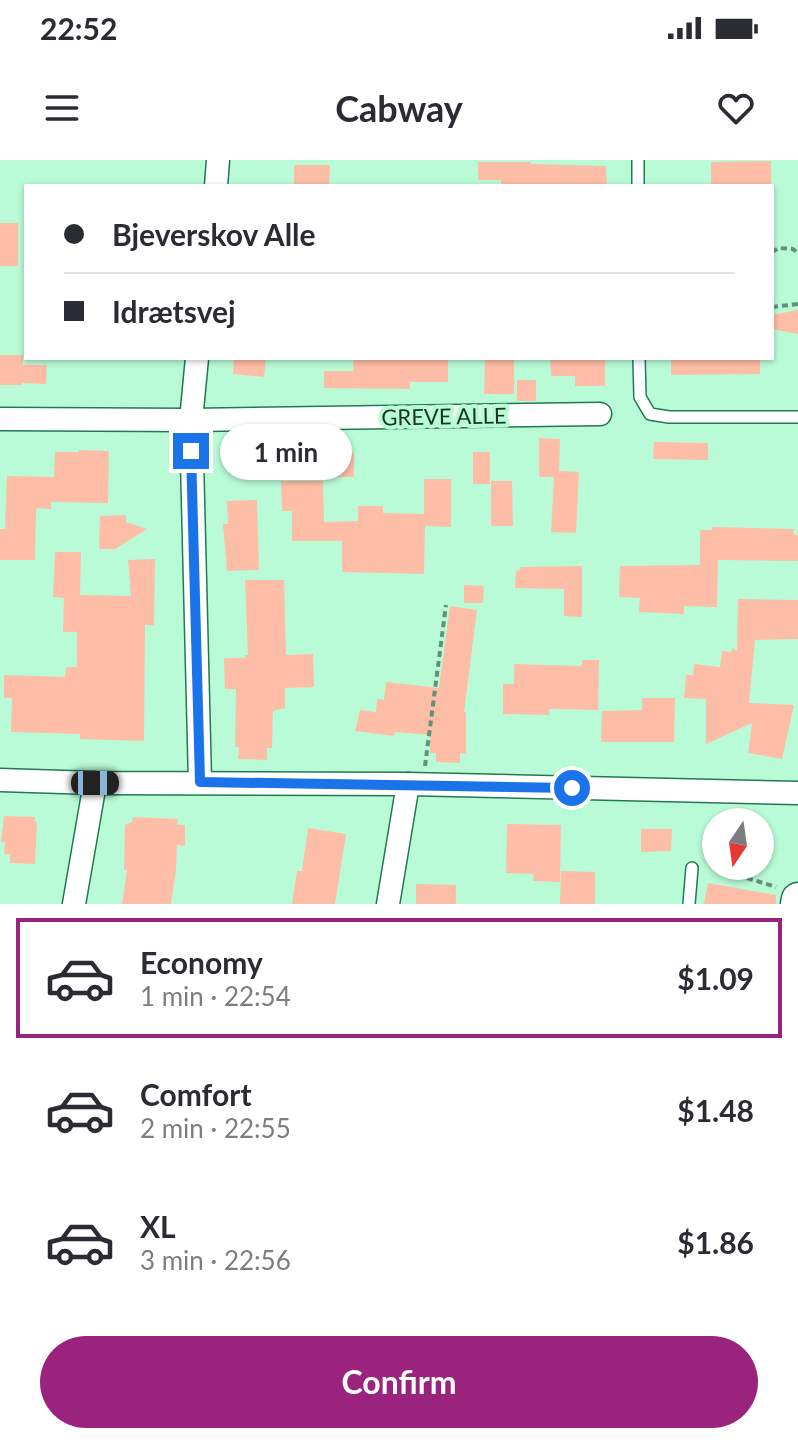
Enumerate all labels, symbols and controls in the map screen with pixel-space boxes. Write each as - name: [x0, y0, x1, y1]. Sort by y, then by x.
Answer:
- text: 22:52: [40, 10, 117, 46]
- icon: menu: [40, 86, 84, 130]
- text: Cabway: [335, 86, 463, 130]
- icon: heart: [714, 86, 758, 130]
- text: Bjeverskov Alle: [112, 216, 316, 252]
- text: Idrætsvej: [112, 293, 236, 329]
- street label: GREVE ALLE: [381, 401, 507, 431]
- callout: 1 min: [219, 423, 351, 479]
- route end: [173, 433, 209, 469]
- text: 1 min: [254, 436, 318, 468]
- route start: [554, 770, 590, 806]
- car: [71, 771, 119, 795]
- north arrow: [702, 808, 774, 880]
- map controls: [702, 808, 774, 880]
- icon: car: [44, 942, 116, 1014]
- text: Economy: [140, 944, 263, 980]
- text: $1.09: [677, 960, 754, 996]
- text: 1 min · 22:54: [140, 980, 291, 1012]
- icon: car: [44, 1074, 116, 1146]
- text: Comfort: [140, 1076, 252, 1112]
- text: $1.48: [677, 1092, 754, 1128]
- text: 2 min · 22:55: [140, 1112, 291, 1144]
- icon: car: [44, 1206, 116, 1278]
- text: XL: [140, 1208, 176, 1244]
- text: $1.86: [677, 1224, 754, 1260]
- text: 3 min · 22:56: [140, 1244, 291, 1276]
- button: Confirm: [40, 1336, 758, 1428]

